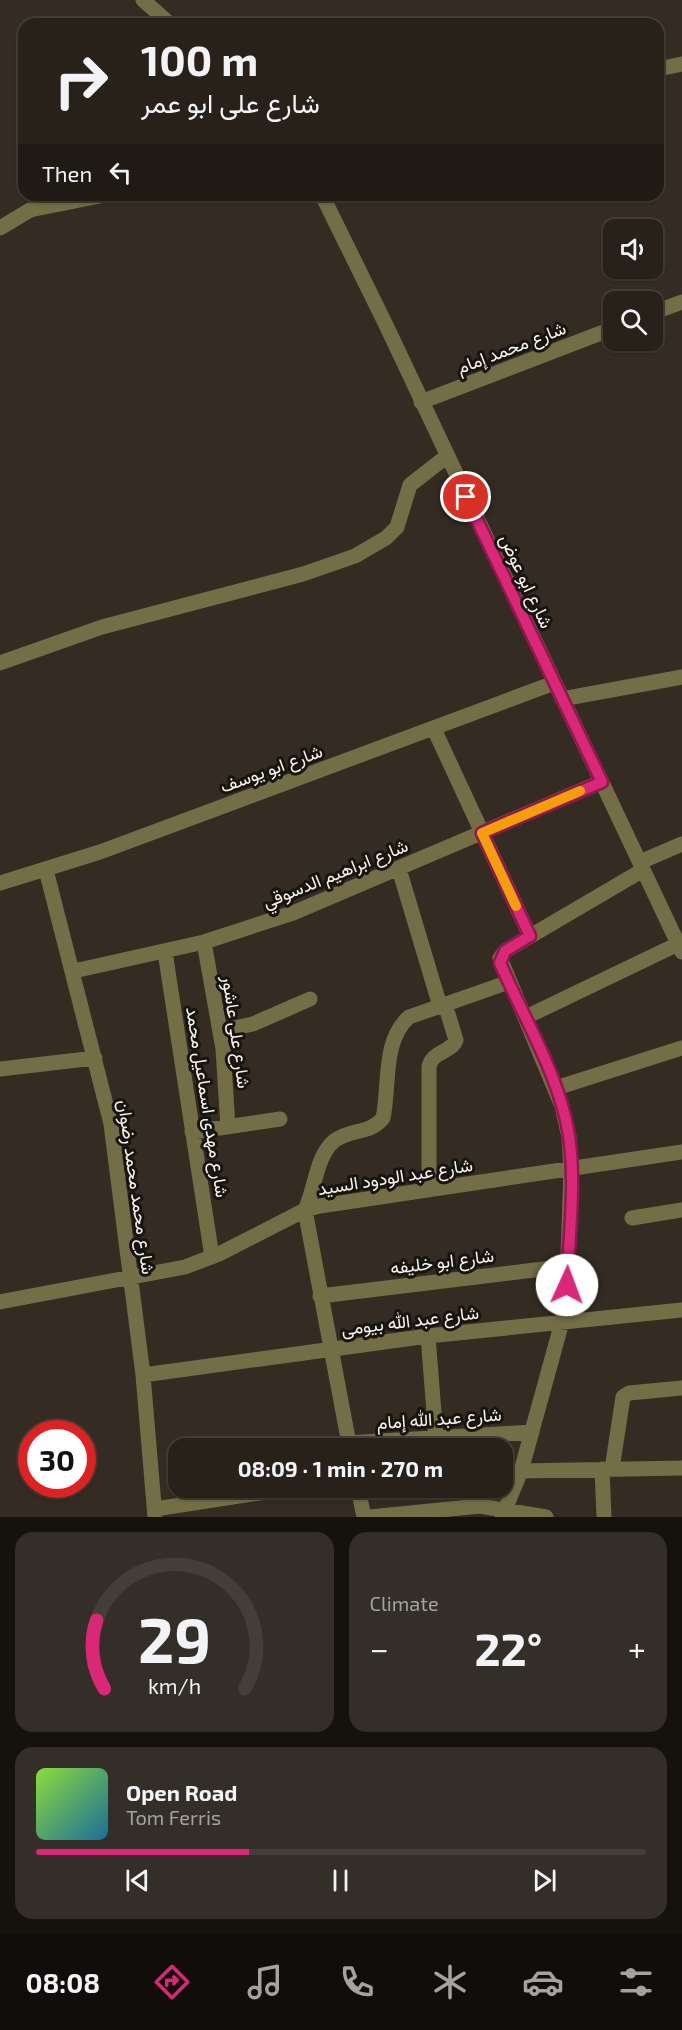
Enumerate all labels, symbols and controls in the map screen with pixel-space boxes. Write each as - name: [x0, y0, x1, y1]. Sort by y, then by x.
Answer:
- text: 100 m: [141, 34, 258, 84]
- icon: right: [42, 42, 120, 120]
- text: شارع على ابو عمر: [141, 86, 320, 118]
- icon: left: [104, 156, 137, 189]
- text: Then: [42, 160, 92, 186]
- map controls: [603, 219, 663, 351]
- button: sound: [603, 219, 663, 279]
- button: search: [603, 291, 663, 351]
- street label: شارع محمد إمام: [453, 316, 569, 380]
- pin: [440, 471, 491, 522]
- icon: arrive: [449, 480, 482, 513]
- street label: شارع ابو عوض: [494, 530, 558, 633]
- street label: شارع ابو يوسف: [217, 739, 326, 799]
- street label: شارع ابراهيم الدسوقي: [259, 834, 413, 917]
- street label: شارع على عاشور: [216, 973, 256, 1090]
- street label: شارع مهدى اسماعيل محمد: [180, 1005, 234, 1199]
- street label: شارع محمد محمد رضوان: [112, 1098, 160, 1276]
- street label: شارع عبد الودود السيد: [316, 1153, 474, 1201]
- street label: شارع ابو خليفه: [389, 1244, 495, 1280]
- position arrow: [535, 1253, 599, 1317]
- street label: شارع عبد الله بيومى: [340, 1301, 480, 1341]
- street label: شارع عبد الله إمام: [376, 1403, 502, 1435]
- speed limit sign: 30: [18, 1420, 96, 1498]
- text: 08:09 · 1 min · 270 m: [238, 1455, 443, 1481]
- text: Climate: [370, 1591, 439, 1615]
- text: 29: [138, 1601, 211, 1676]
- text: 22°: [474, 1621, 542, 1675]
- text: −: [370, 1628, 389, 1668]
- text: +: [628, 1628, 646, 1668]
- text: km/h: [148, 1673, 201, 1698]
- text: Open Road: [126, 1779, 238, 1805]
- text: Tom Ferris: [126, 1805, 221, 1829]
- icon: previous: [121, 1864, 154, 1897]
- icon: pause: [324, 1864, 357, 1897]
- icon: next: [528, 1864, 561, 1897]
- icon: directions: [151, 1961, 193, 2003]
- icon: music: [244, 1961, 286, 2003]
- icon: phone: [336, 1961, 378, 2003]
- icon: climate: [429, 1961, 471, 2003]
- icon: car: [522, 1961, 564, 2003]
- icon: filters: [615, 1961, 657, 2003]
- text: 08:08: [25, 1966, 100, 1998]

